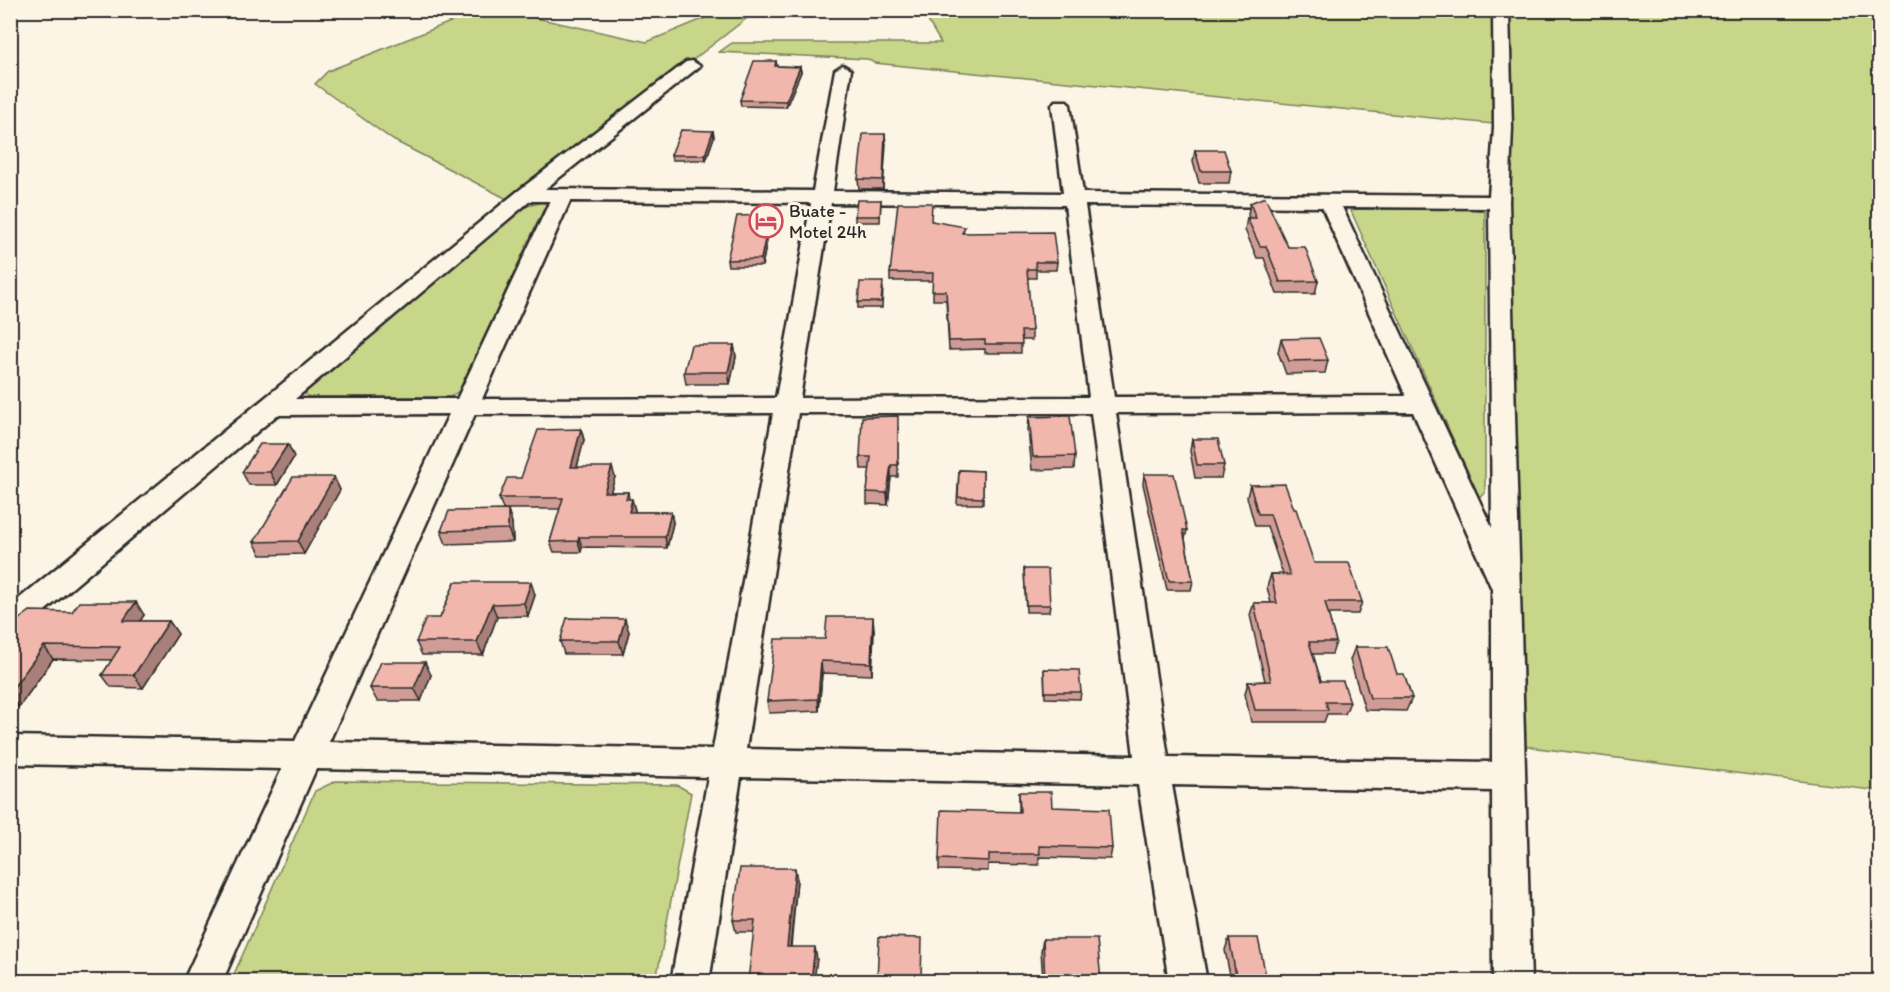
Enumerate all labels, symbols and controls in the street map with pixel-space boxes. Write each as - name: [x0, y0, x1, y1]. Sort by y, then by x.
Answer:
- place label: Buate - Motel 24h: [789, 200, 867, 243]
- hotel icon: Buate - Motel 24h: [748, 203, 784, 239]

